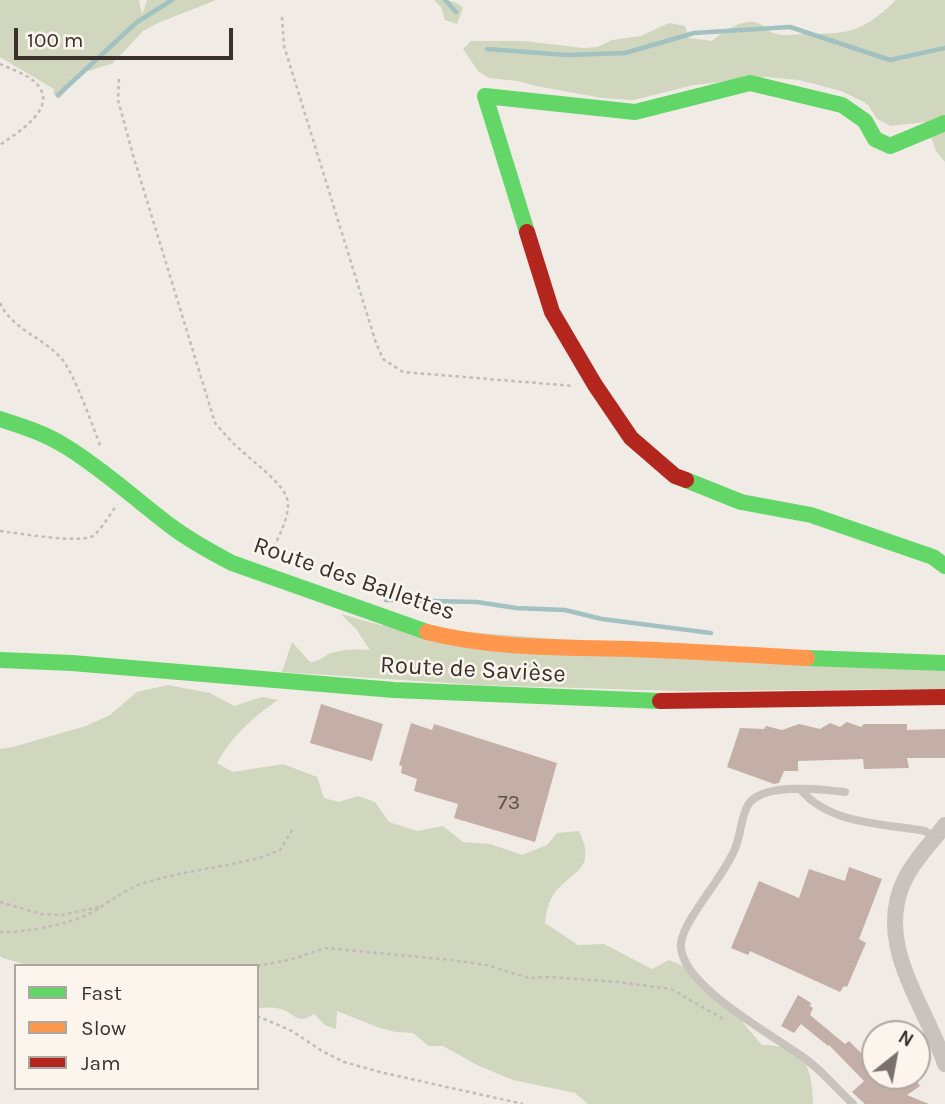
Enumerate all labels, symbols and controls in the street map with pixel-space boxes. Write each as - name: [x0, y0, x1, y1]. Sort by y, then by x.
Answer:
- scale bar: [18, 14, 236, 58]
- text: 100 m: [27, 28, 84, 52]
- street label: Route des Ballettes: [249, 531, 459, 627]
- street label: Route de Savièse: [379, 651, 567, 689]
- house number: 73: [498, 790, 520, 816]
- legend: [14, 964, 259, 1090]
- text: Fast: [81, 981, 122, 1005]
- text: Slow: [81, 1016, 126, 1040]
- north arrow: [861, 1020, 931, 1090]
- text: N: [894, 1026, 917, 1052]
- text: Jam: [81, 1051, 121, 1075]

